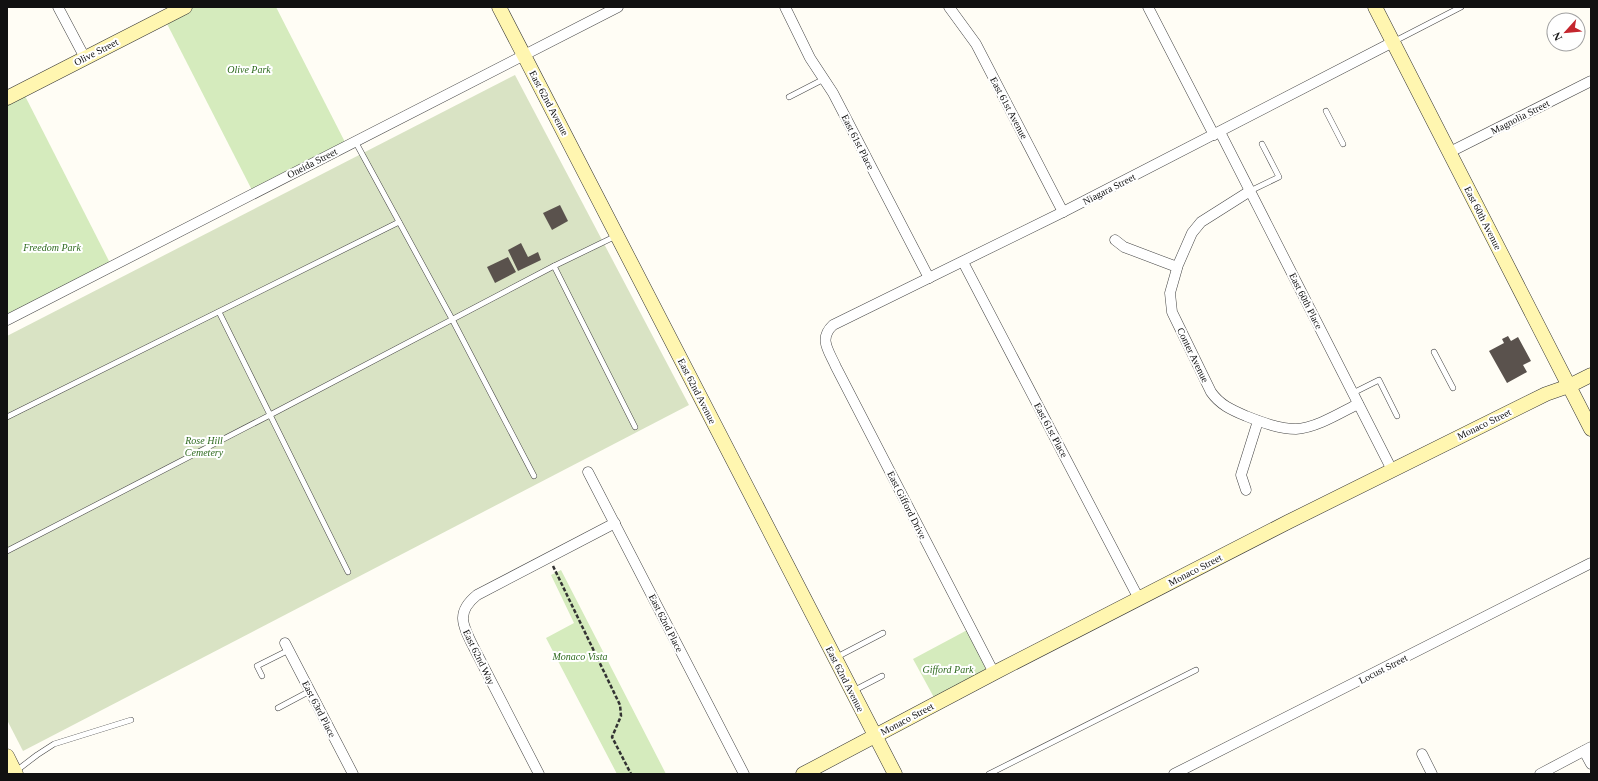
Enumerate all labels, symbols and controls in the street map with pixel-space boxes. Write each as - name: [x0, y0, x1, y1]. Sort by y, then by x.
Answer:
- north arrow: [1546, 12, 1586, 52]
- text: N: [1550, 30, 1564, 43]
- street label: Olive Street: [72, 36, 120, 68]
- park label: Olive Park: [227, 64, 271, 75]
- street label: East 62nd Avenue: [527, 69, 571, 138]
- street label: East 61st Avenue: [988, 75, 1030, 141]
- street label: Magnolia Street: [1489, 97, 1551, 136]
- street label: East 61st Place: [839, 113, 877, 172]
- street label: Oneida Street: [285, 146, 339, 180]
- street label: Niagara Street: [1081, 171, 1137, 207]
- street label: East 60th Avenue: [1462, 184, 1504, 252]
- park label: Freedom Park: [22, 242, 81, 253]
- street label: East 60th Place: [1287, 271, 1325, 331]
- street label: Conter Avenue: [1175, 326, 1211, 385]
- street label: East 62nd Avenue: [676, 356, 719, 426]
- street label: East 61st Place: [1032, 401, 1070, 460]
- street label: Monaco Street: [1455, 406, 1513, 442]
- park label: Rose Hill Cemetery: [184, 435, 224, 458]
- street label: East Gifford Drive: [885, 469, 929, 541]
- street label: Monaco Street: [1166, 552, 1224, 588]
- street label: East 62nd Place: [647, 592, 686, 654]
- street label: East 62nd Way: [461, 628, 497, 686]
- street label: East 62nd Avenue: [824, 644, 867, 714]
- park label: Monaco Vista: [551, 651, 608, 662]
- street label: Locust Street: [1357, 652, 1409, 686]
- park label: Gifford Park: [922, 664, 974, 675]
- street label: East 63rd Place: [300, 679, 338, 740]
- street label: Monaco Street: [879, 700, 936, 738]

